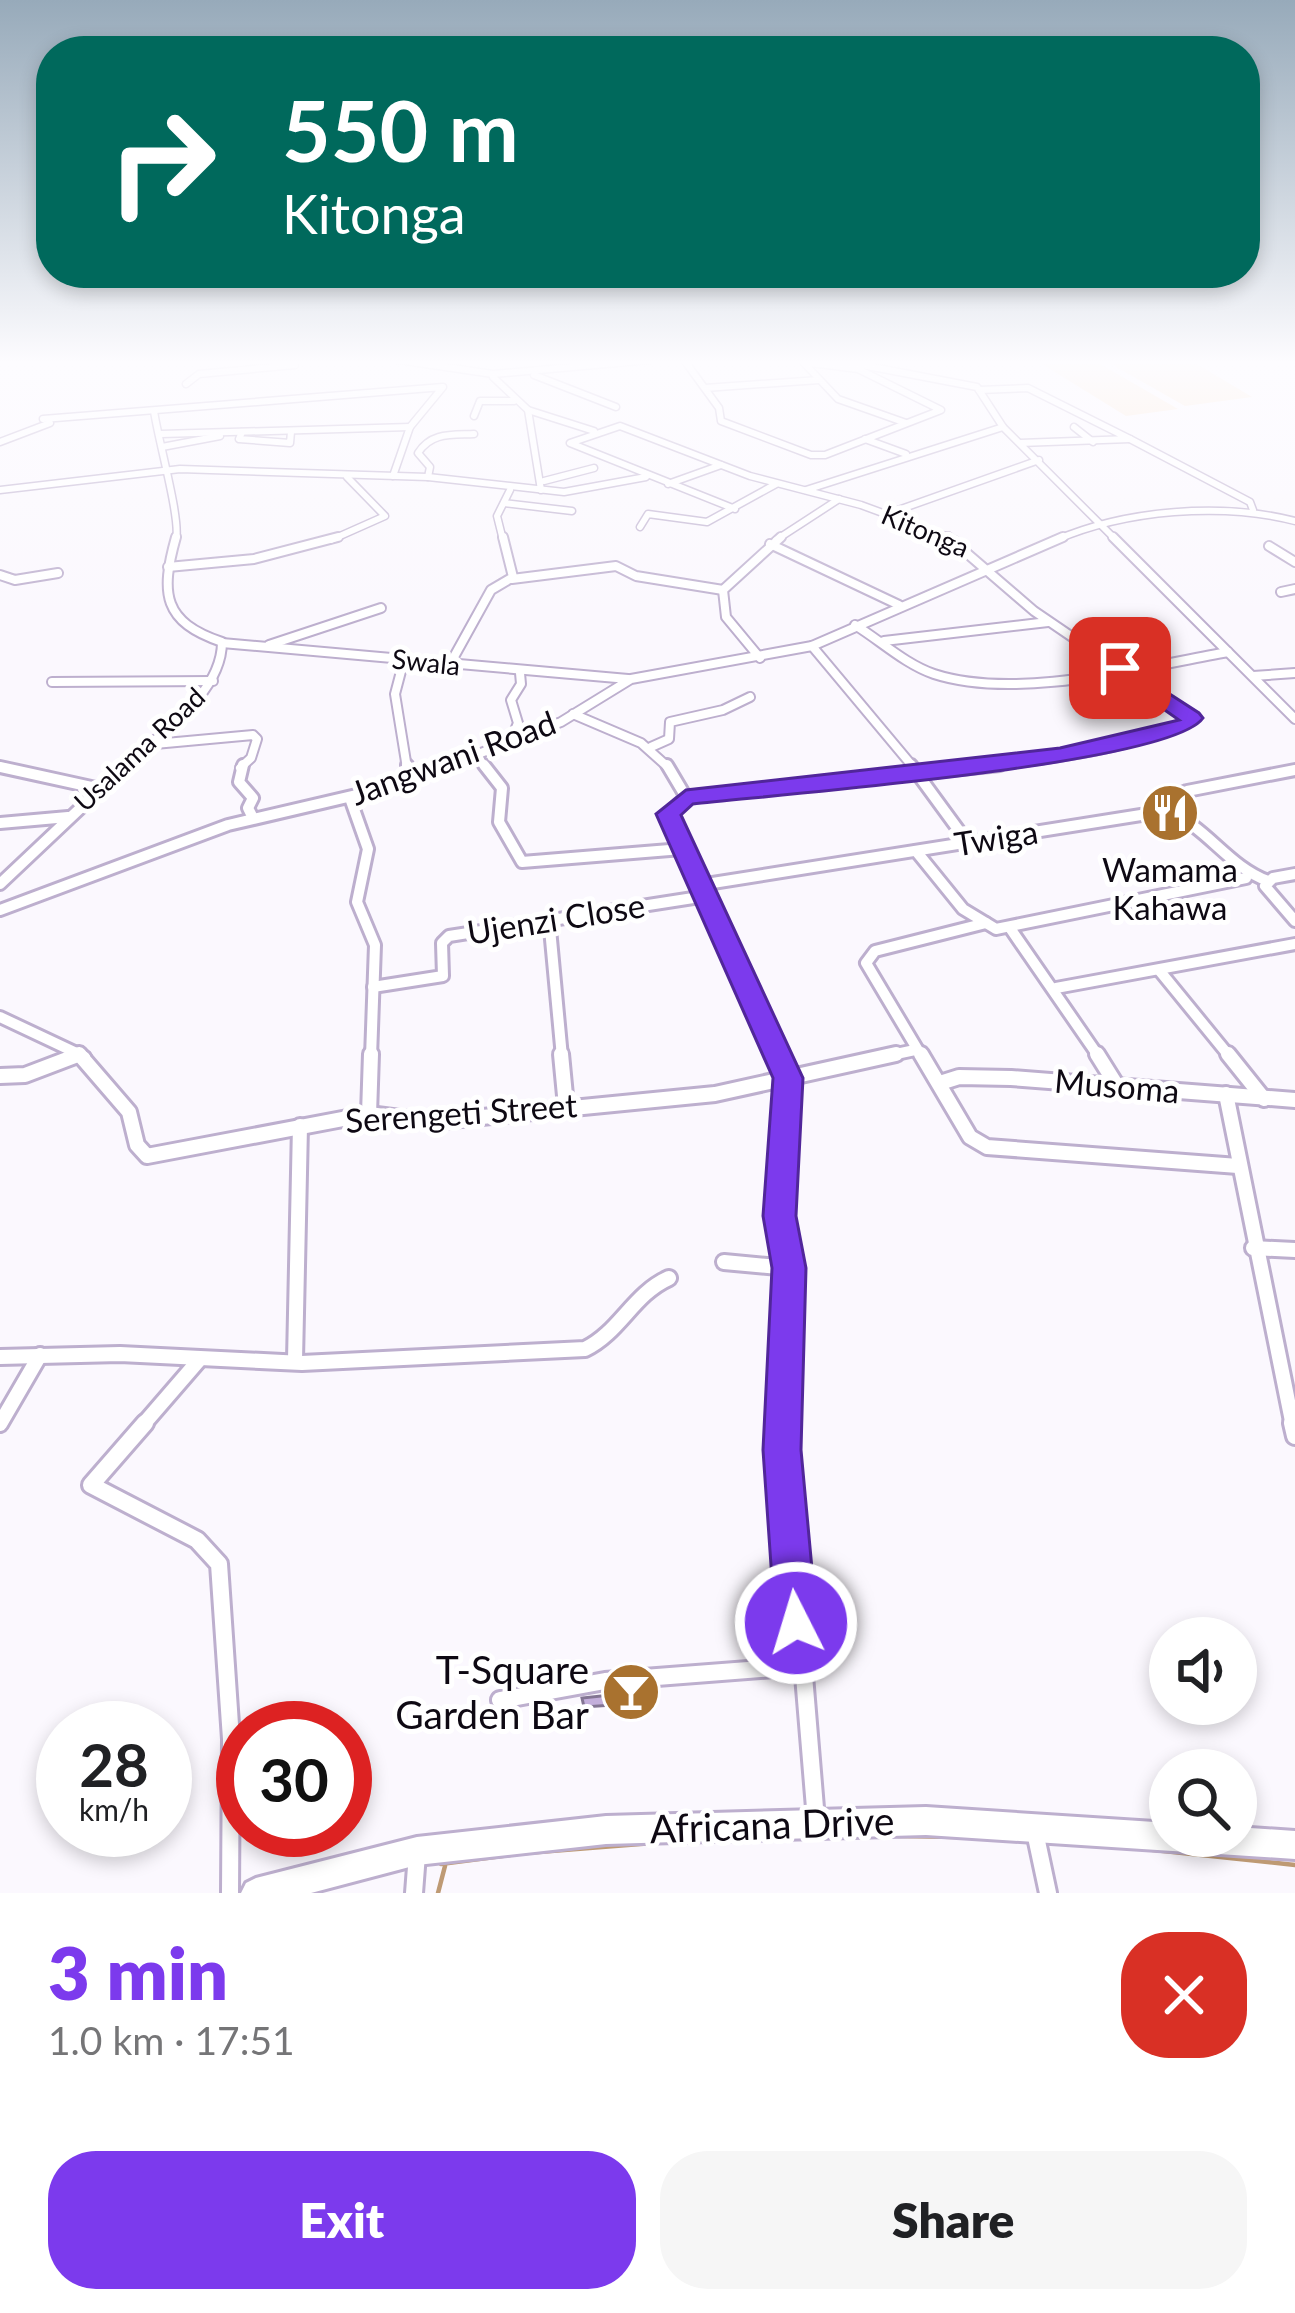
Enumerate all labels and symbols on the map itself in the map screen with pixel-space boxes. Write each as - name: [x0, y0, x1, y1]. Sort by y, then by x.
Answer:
- street label: Kitonga: [877, 497, 974, 564]
- pin: [1069, 617, 1171, 719]
- street label: Swala: [390, 642, 462, 681]
- street label: Usalama Road: [67, 680, 211, 818]
- street label: Jangwani Road: [345, 701, 561, 813]
- restaurant icon: Wamama Kahawa: [1139, 782, 1201, 844]
- street label: Twiga: [951, 811, 1040, 863]
- place label: Wamama Kahawa: [1102, 849, 1238, 927]
- street label: Ujenzi Close: [464, 884, 647, 952]
- street label: Musoma: [1053, 1060, 1181, 1110]
- street label: Serengeti Street: [344, 1084, 578, 1140]
- position arrow: [733, 1560, 859, 1686]
- place label: T-Square Garden Bar: [395, 1646, 589, 1737]
- bar icon: T-Square Garden Bar: [600, 1661, 662, 1723]
- speed limit sign: 30: [216, 1701, 372, 1857]
- street label: Africana Drive: [649, 1797, 895, 1851]

